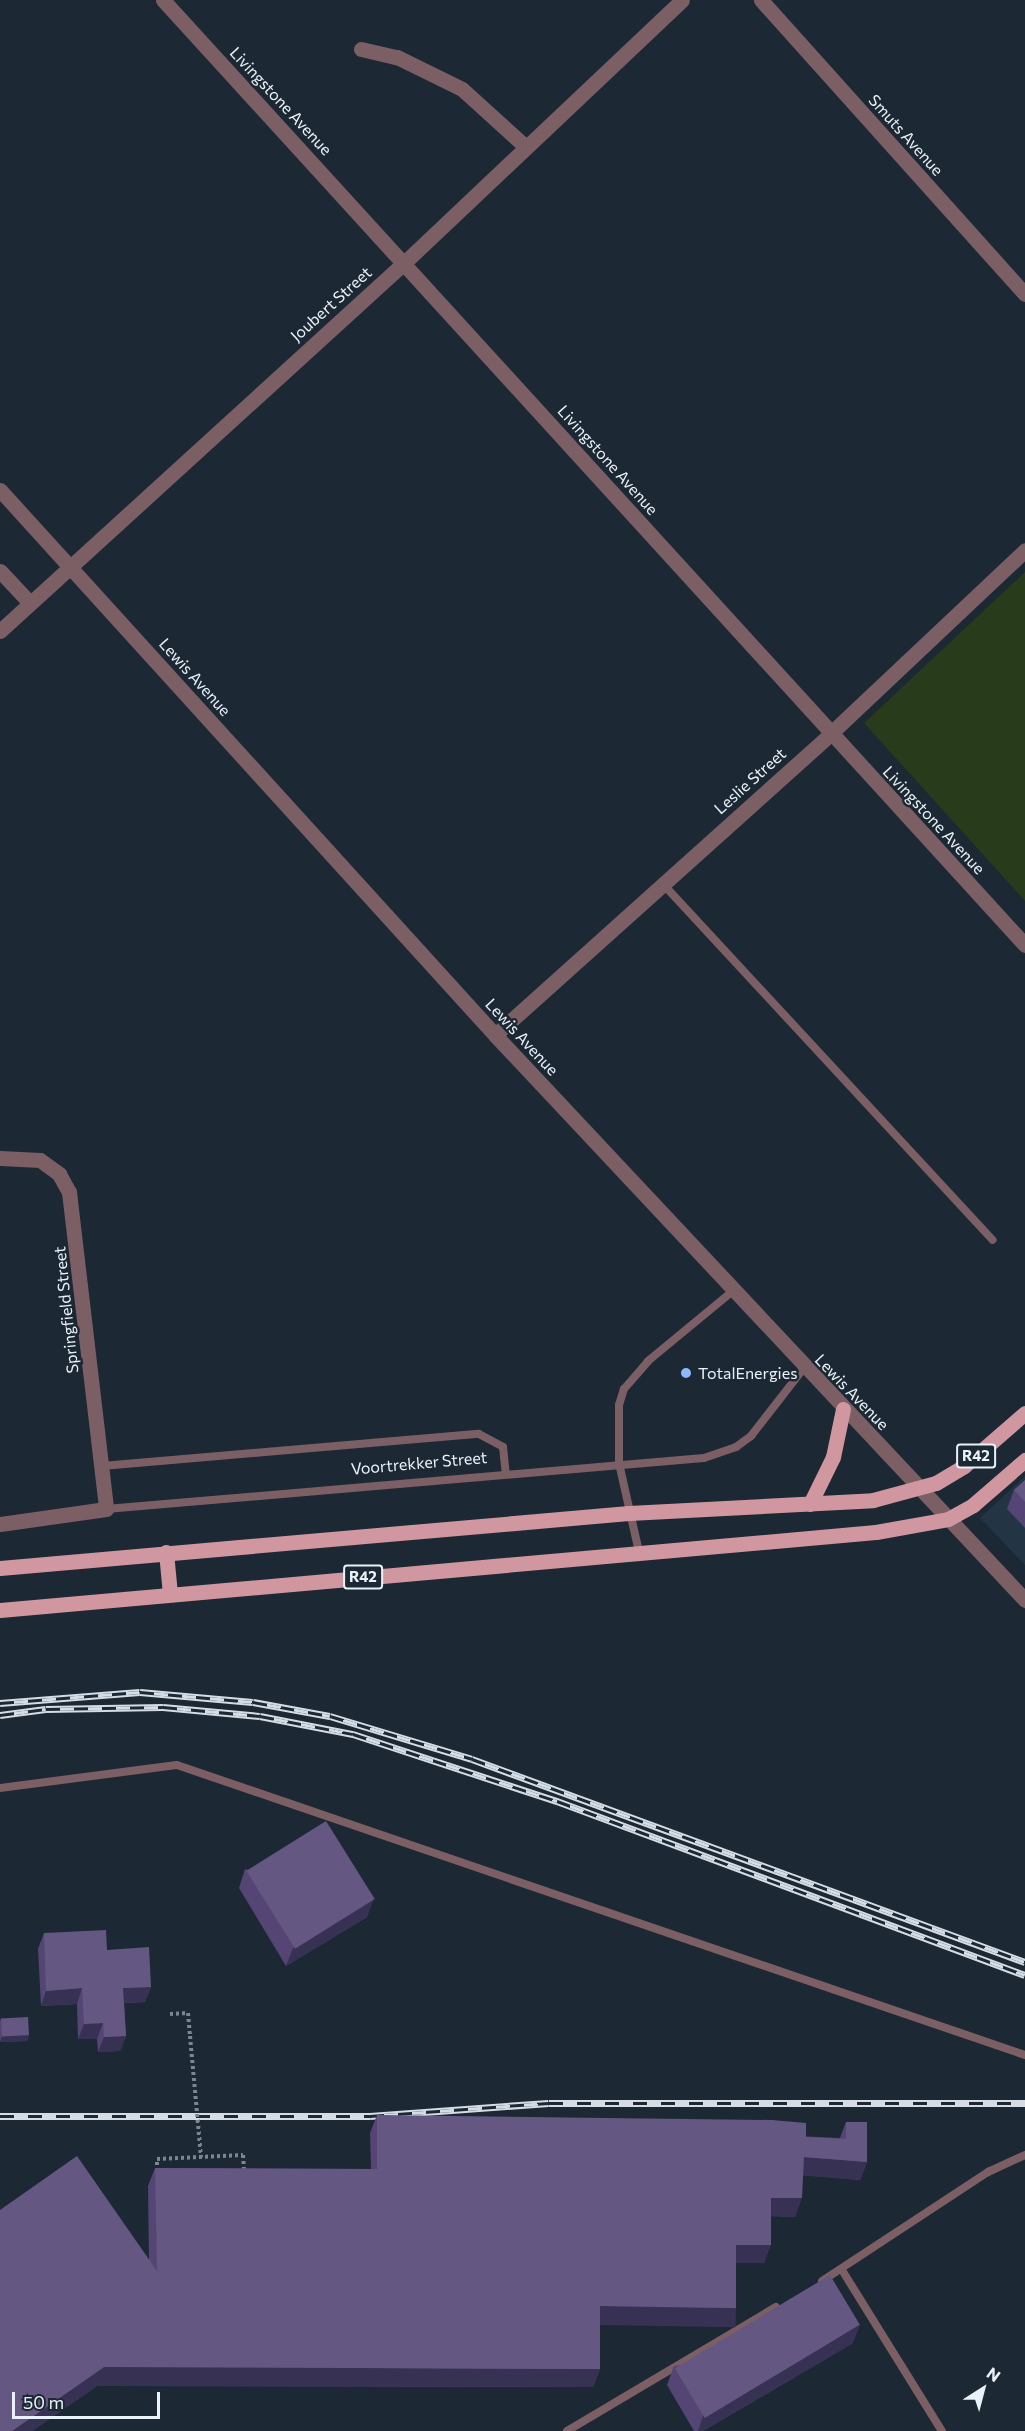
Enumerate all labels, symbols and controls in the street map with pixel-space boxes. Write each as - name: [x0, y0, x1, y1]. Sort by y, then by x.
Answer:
- street label: Livingstone Avenue: [226, 43, 336, 159]
- street label: Smuts Avenue: [865, 90, 947, 180]
- street label: Joubert Street: [287, 263, 375, 345]
- street label: Livingstone Avenue: [554, 401, 662, 519]
- street label: Lewis Avenue: [155, 634, 235, 720]
- street label: Leslie Street: [710, 744, 790, 818]
- street label: Livingstone Avenue: [879, 762, 989, 878]
- street label: Lewis Avenue: [482, 995, 562, 1079]
- street label: Springfield Street: [50, 1246, 82, 1374]
- street label: Lewis Avenue: [811, 1350, 893, 1434]
- place label: TotalEnergies: [698, 1363, 797, 1383]
- marker: TotalEnergies: [679, 1366, 693, 1380]
- road number: R42: [955, 1444, 997, 1468]
- street label: Voortrekker Street: [350, 1447, 488, 1479]
- road number: R42: [342, 1565, 384, 1589]
- north arrow: [953, 2359, 1013, 2419]
- text: N: [983, 2363, 1004, 2385]
- scale bar: [15, 2380, 164, 2418]
- text: 50 m: [23, 2391, 64, 2413]

